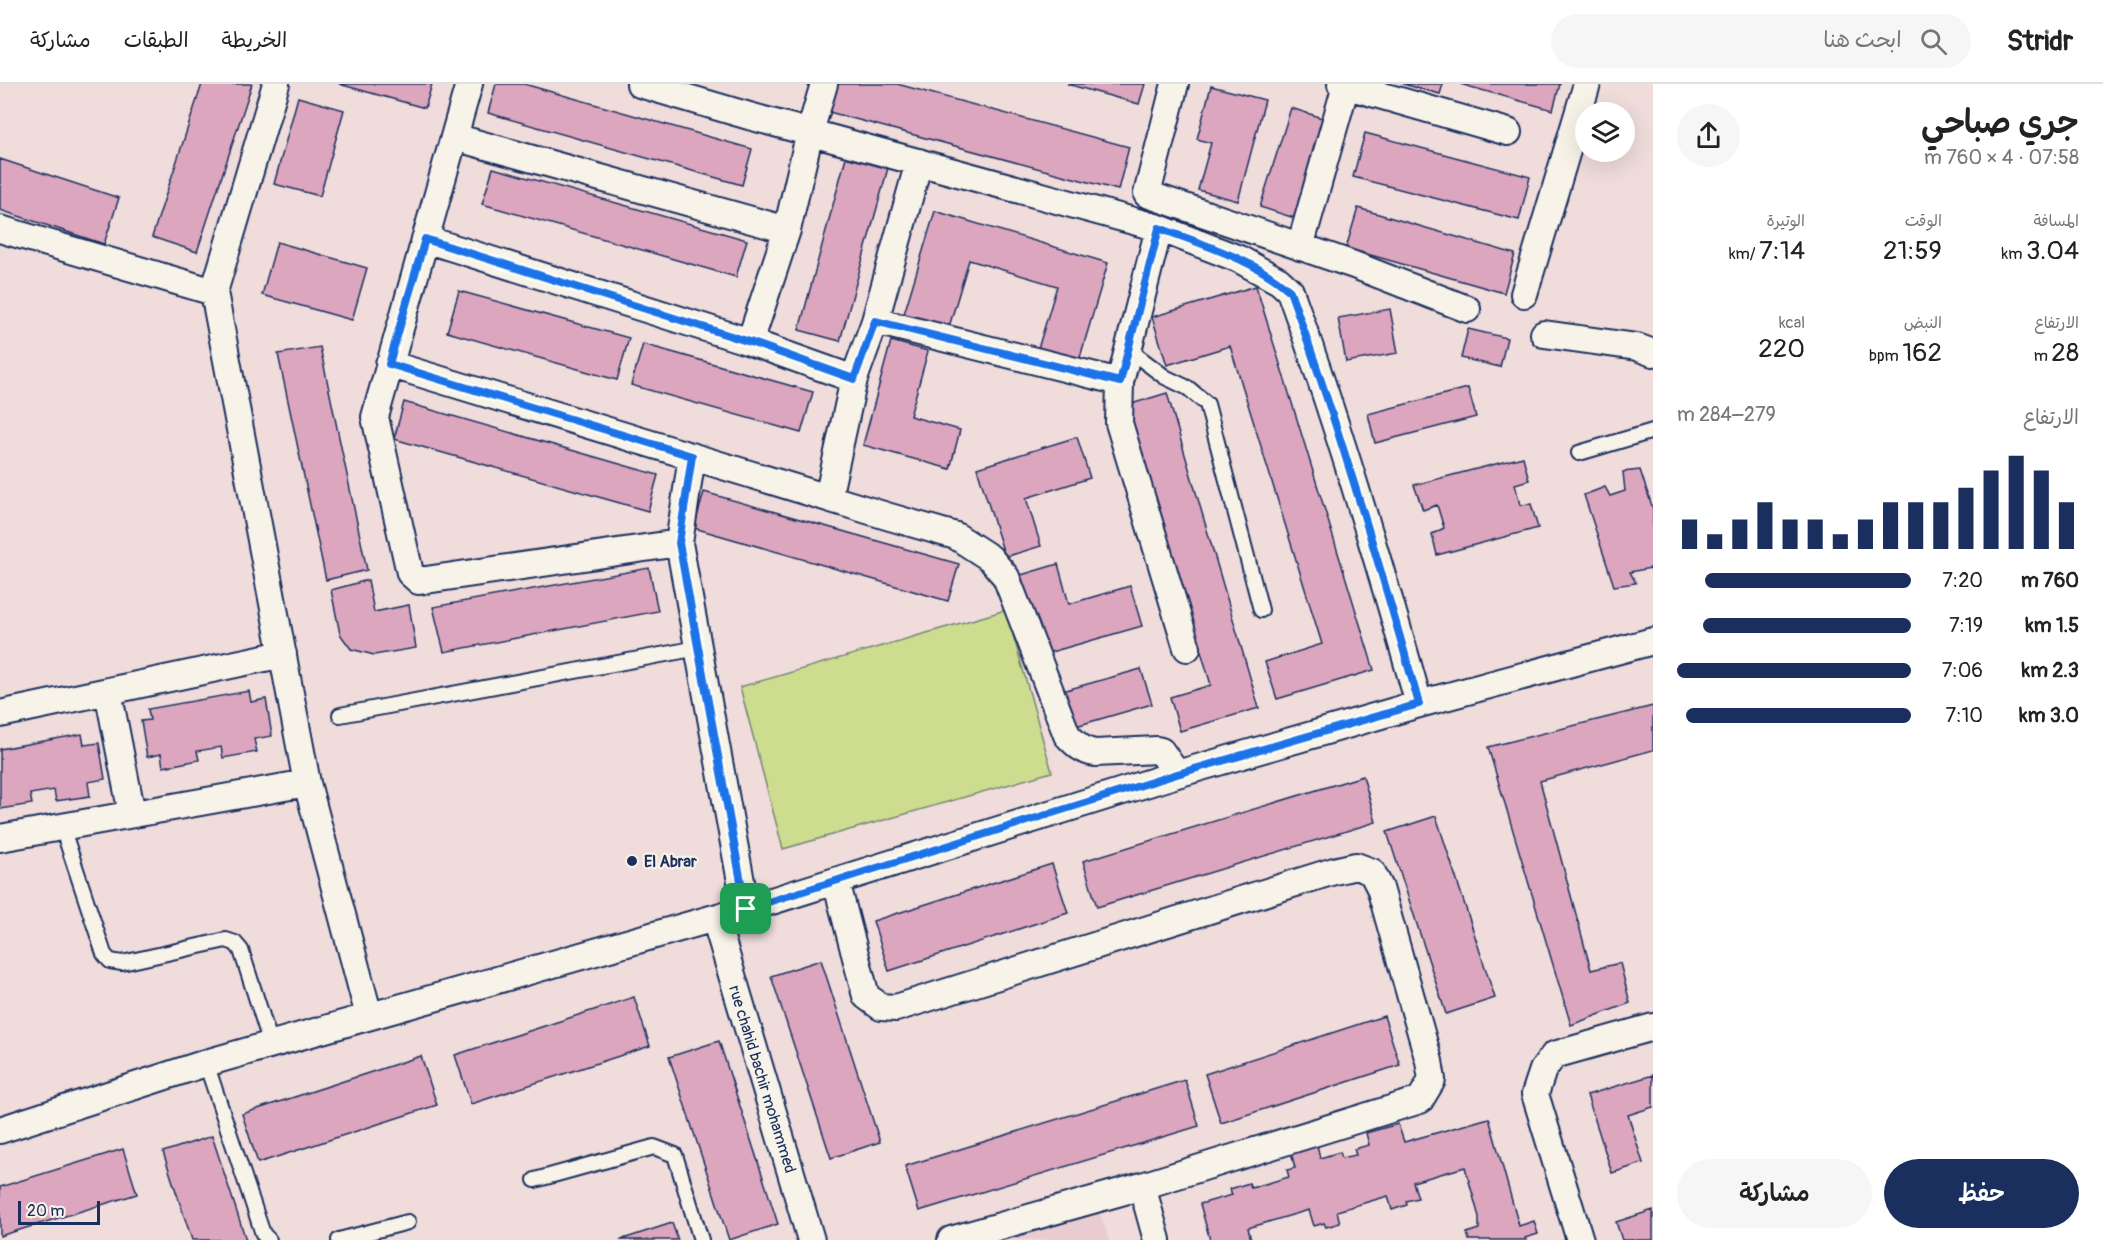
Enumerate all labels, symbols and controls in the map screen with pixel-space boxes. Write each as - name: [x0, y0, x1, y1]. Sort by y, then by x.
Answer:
- search box: [1551, 14, 1971, 68]
- text: Stridr: [2007, 24, 2073, 59]
- icon: search: [1917, 25, 1950, 58]
- text: ابحث هنا: [1823, 26, 1902, 54]
- text: مشاركة: [30, 27, 91, 54]
- text: الطبقات: [124, 27, 189, 54]
- text: الخريطة: [222, 27, 287, 54]
- map controls: [1575, 102, 1635, 162]
- button: layers: [1575, 102, 1635, 162]
- text: جري صباحي: [1921, 102, 2079, 143]
- button: share: [1677, 104, 1740, 167]
- text: 07:58 · 4 × 760 m: [1924, 145, 2079, 170]
- text: الوتيرة: [1766, 211, 1805, 231]
- text: الوقت: [1905, 211, 1942, 231]
- text: المسافة: [2033, 211, 2079, 231]
- text: 7:14: [1759, 235, 1805, 267]
- text: 21:59: [1883, 235, 1942, 267]
- text: 3.04: [2026, 235, 2079, 267]
- text: /km: [1729, 244, 1759, 264]
- text: km: [2002, 244, 2026, 264]
- text: kcal: [1779, 313, 1805, 333]
- text: النبض: [1904, 313, 1942, 333]
- text: الارتفاع: [2034, 313, 2079, 333]
- text: 220: [1758, 333, 1805, 365]
- text: 162: [1902, 337, 1942, 369]
- text: 28: [2051, 337, 2079, 369]
- text: bpm: [1869, 346, 1902, 366]
- text: m: [2034, 346, 2051, 366]
- text: 279–284 m: [1677, 402, 1776, 427]
- text: الارتفاع: [2023, 405, 2079, 430]
- text: 7:20: [1942, 568, 1983, 593]
- text: 760 m: [2021, 568, 2079, 593]
- text: 7:19: [1949, 613, 1983, 638]
- text: 1.5 km: [2026, 613, 2079, 638]
- text: 7:06: [1942, 658, 1983, 683]
- text: 2.3 km: [2022, 658, 2079, 683]
- text: 7:10: [1946, 703, 1983, 728]
- text: 3.0 km: [2019, 703, 2079, 728]
- place label: El Abrar: [644, 852, 697, 872]
- marker: El Abrar: [625, 854, 639, 868]
- pin: [720, 883, 771, 934]
- icon: arrive: [729, 892, 762, 925]
- street label: rue chahid bachir mohammed: [724, 983, 800, 1175]
- button: مشاركة: [1677, 1159, 1872, 1228]
- button: حفظ: [1884, 1159, 2079, 1228]
- scale bar: [18, 1198, 100, 1226]
- text: 20 m: [27, 1201, 65, 1221]

